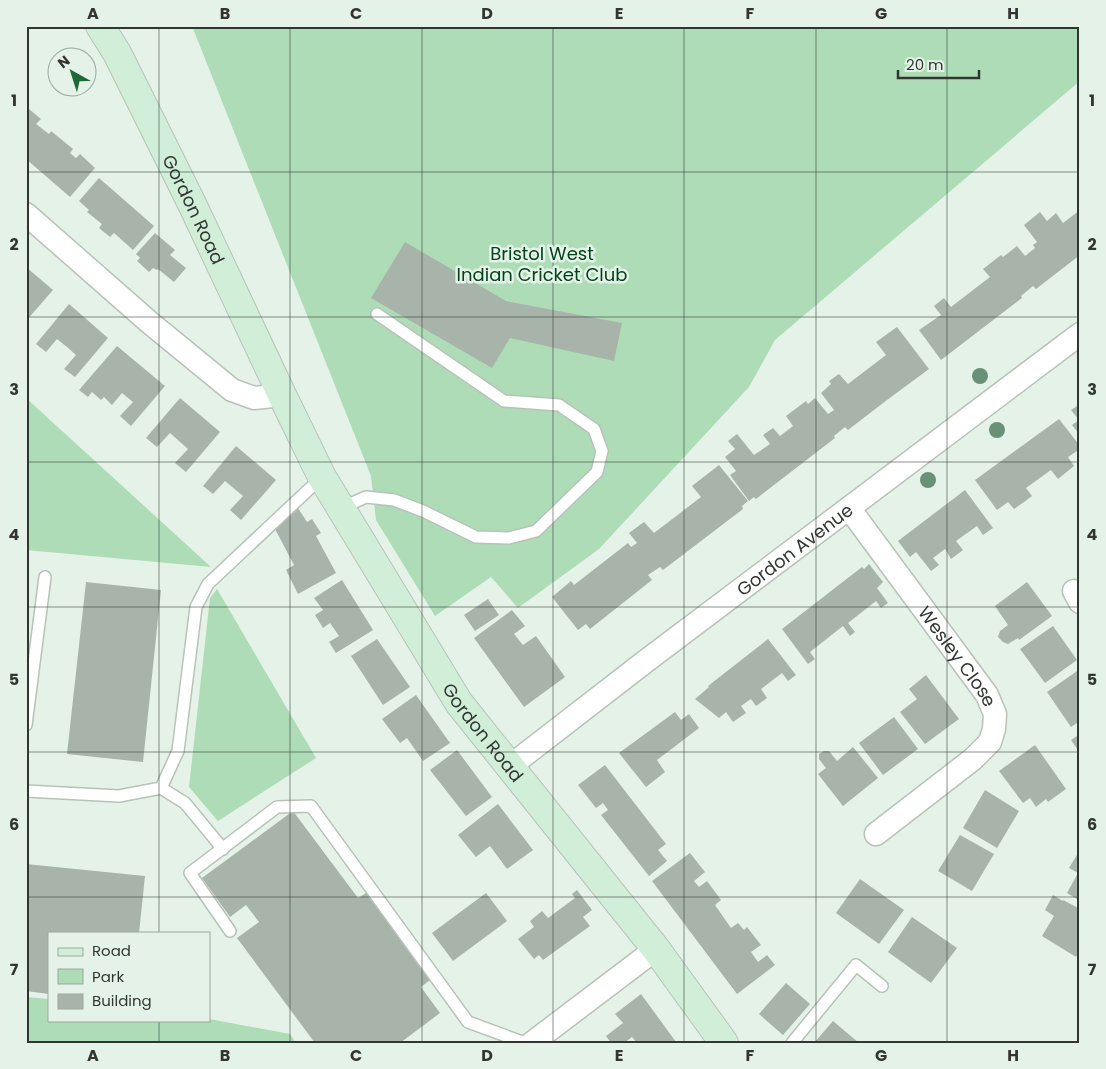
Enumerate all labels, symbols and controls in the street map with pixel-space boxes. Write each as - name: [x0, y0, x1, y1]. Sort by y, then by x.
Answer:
- text: A: [87, 2, 99, 25]
- text: B: [220, 2, 230, 25]
- text: C: [350, 2, 362, 25]
- text: D: [481, 2, 493, 25]
- text: E: [615, 2, 623, 25]
- text: F: [746, 2, 755, 25]
- text: G: [875, 2, 887, 25]
- text: H: [1007, 2, 1019, 25]
- north arrow: [48, 48, 98, 98]
- scale bar: [898, 48, 980, 80]
- text: N: [53, 51, 74, 73]
- text: 20 m: [906, 54, 944, 75]
- text: 1: [11, 89, 17, 112]
- text: 1: [1089, 89, 1095, 112]
- street label: Gordon Road: [157, 150, 231, 268]
- text: 2: [9, 233, 19, 256]
- text: 2: [1087, 233, 1097, 256]
- park label: Bristol West Indian Cricket Club: [457, 241, 627, 287]
- text: 3: [9, 378, 19, 401]
- text: 3: [1087, 378, 1097, 401]
- street label: Gordon Avenue: [731, 497, 858, 601]
- text: 4: [9, 523, 20, 546]
- text: 4: [1087, 523, 1098, 546]
- street label: Wesley Close: [913, 601, 1003, 710]
- text: 5: [9, 668, 19, 691]
- text: 5: [1087, 668, 1097, 691]
- street label: Gordon Road: [437, 678, 530, 787]
- text: 6: [9, 813, 19, 836]
- text: 6: [1087, 813, 1097, 836]
- legend: [48, 932, 210, 1022]
- text: Road: [92, 940, 131, 961]
- text: 7: [10, 958, 19, 981]
- text: 7: [1088, 958, 1097, 981]
- text: Park: [92, 966, 124, 987]
- text: Building: [92, 990, 152, 1011]
- text: A: [87, 1044, 99, 1067]
- text: B: [220, 1044, 230, 1067]
- text: C: [350, 1044, 362, 1067]
- text: D: [481, 1044, 493, 1067]
- text: E: [615, 1044, 623, 1067]
- text: F: [746, 1044, 755, 1067]
- text: G: [875, 1044, 887, 1067]
- text: H: [1007, 1044, 1019, 1067]

